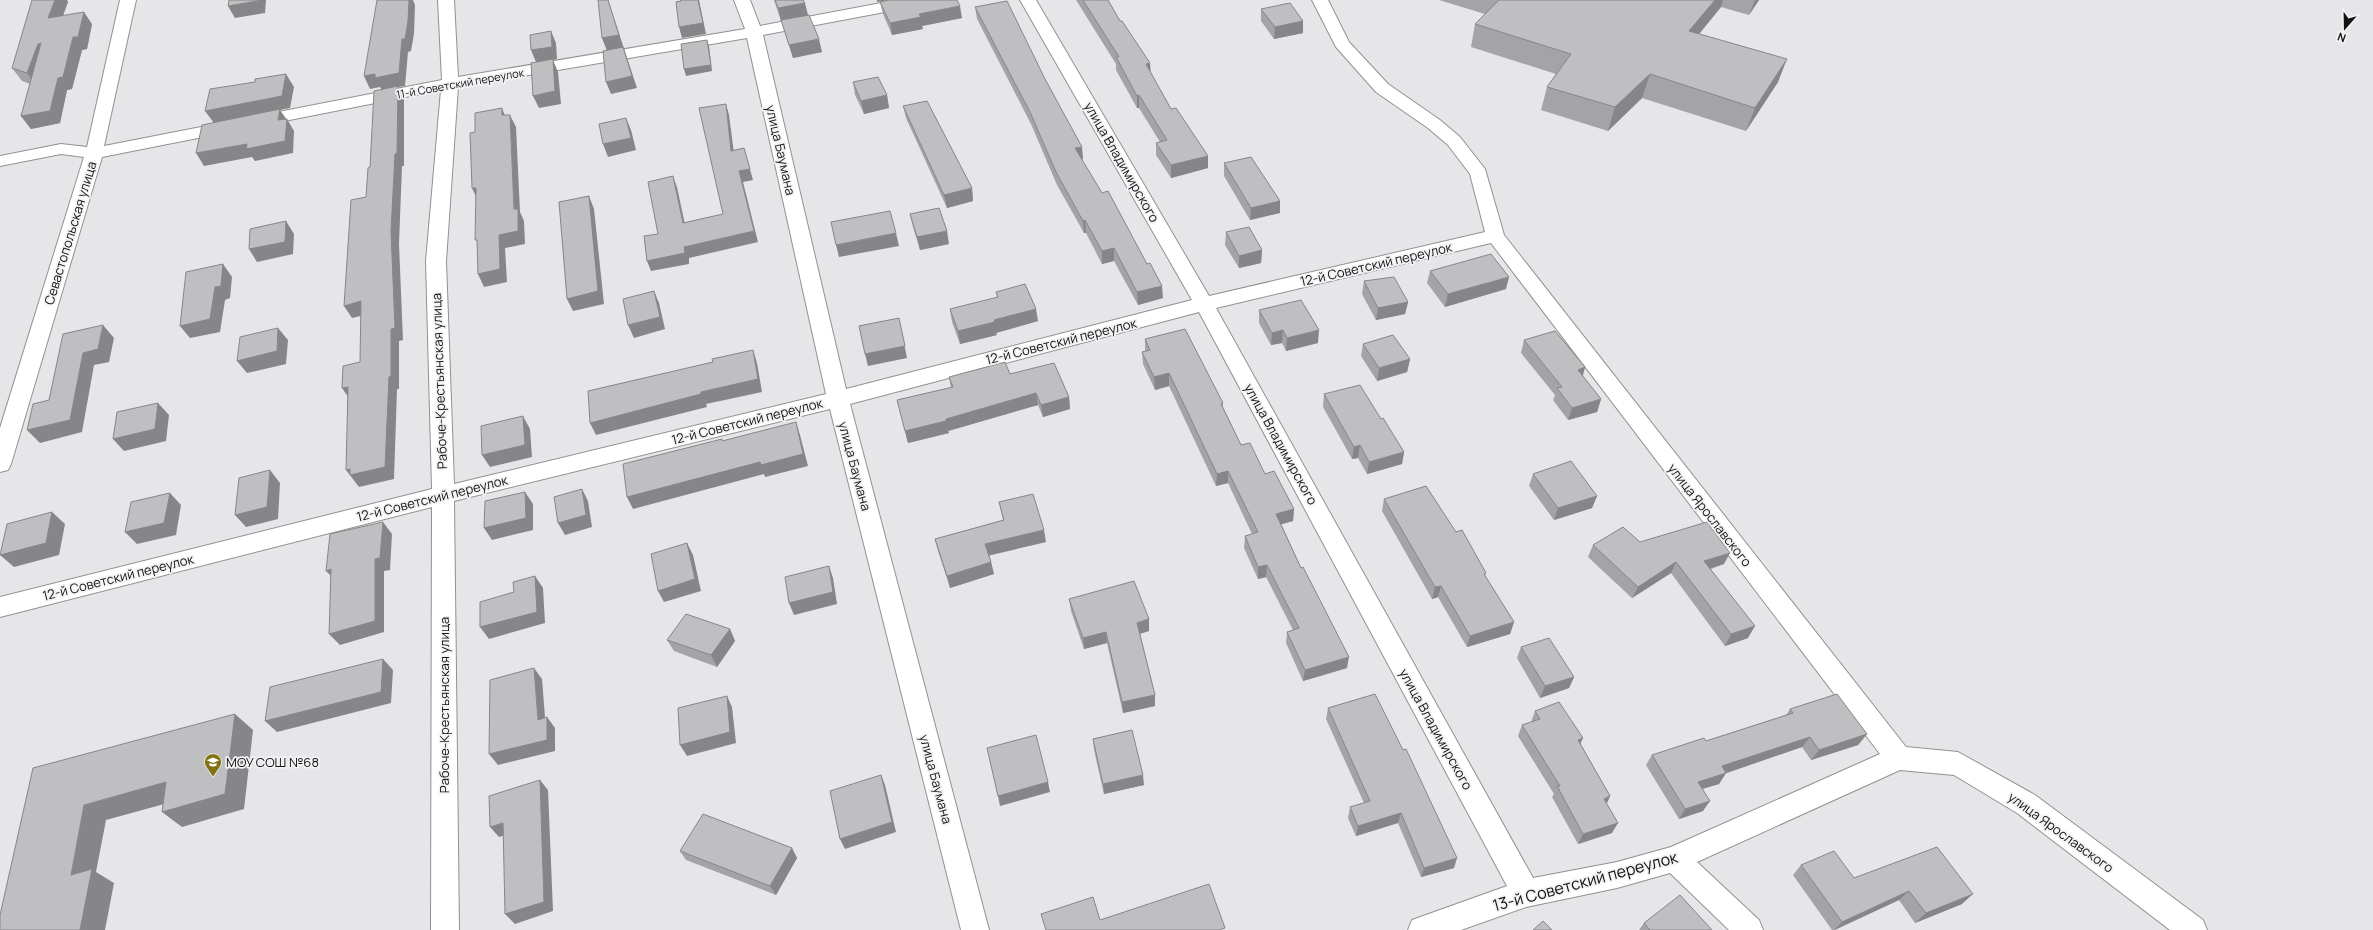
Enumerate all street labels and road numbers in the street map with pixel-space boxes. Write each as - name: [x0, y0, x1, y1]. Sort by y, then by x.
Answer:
- street label: 11-й Советский переулок: [395, 64, 526, 102]
- street label: улица Владимирского: [1080, 99, 1164, 226]
- street label: улица Баумана: [762, 103, 800, 197]
- street label: Севастопольская улица: [40, 159, 100, 307]
- street label: 12-й Советский переулок: [1298, 238, 1454, 290]
- street label: Рабоче-Крестьянская улица: [427, 293, 451, 469]
- street label: 12-й Советский переулок: [983, 313, 1139, 369]
- street label: улица Владимирского: [1240, 380, 1322, 508]
- street label: 12-й Советский переулок: [669, 393, 825, 449]
- street label: улица Баумана: [834, 419, 876, 513]
- street label: улица Ярославского: [1664, 460, 1756, 571]
- street label: 12-й Советский переулок: [354, 470, 510, 526]
- street label: 12-й Советский переулок: [40, 549, 196, 605]
- street label: Рабоче-Крестьянская улица: [435, 617, 453, 793]
- street label: улица Владимирского: [1395, 665, 1477, 793]
- street label: улица Баумана: [915, 732, 957, 826]
- street label: улица Ярославского: [2005, 788, 2118, 877]
- street label: 13-й Советский переулок: [1490, 845, 1681, 916]

